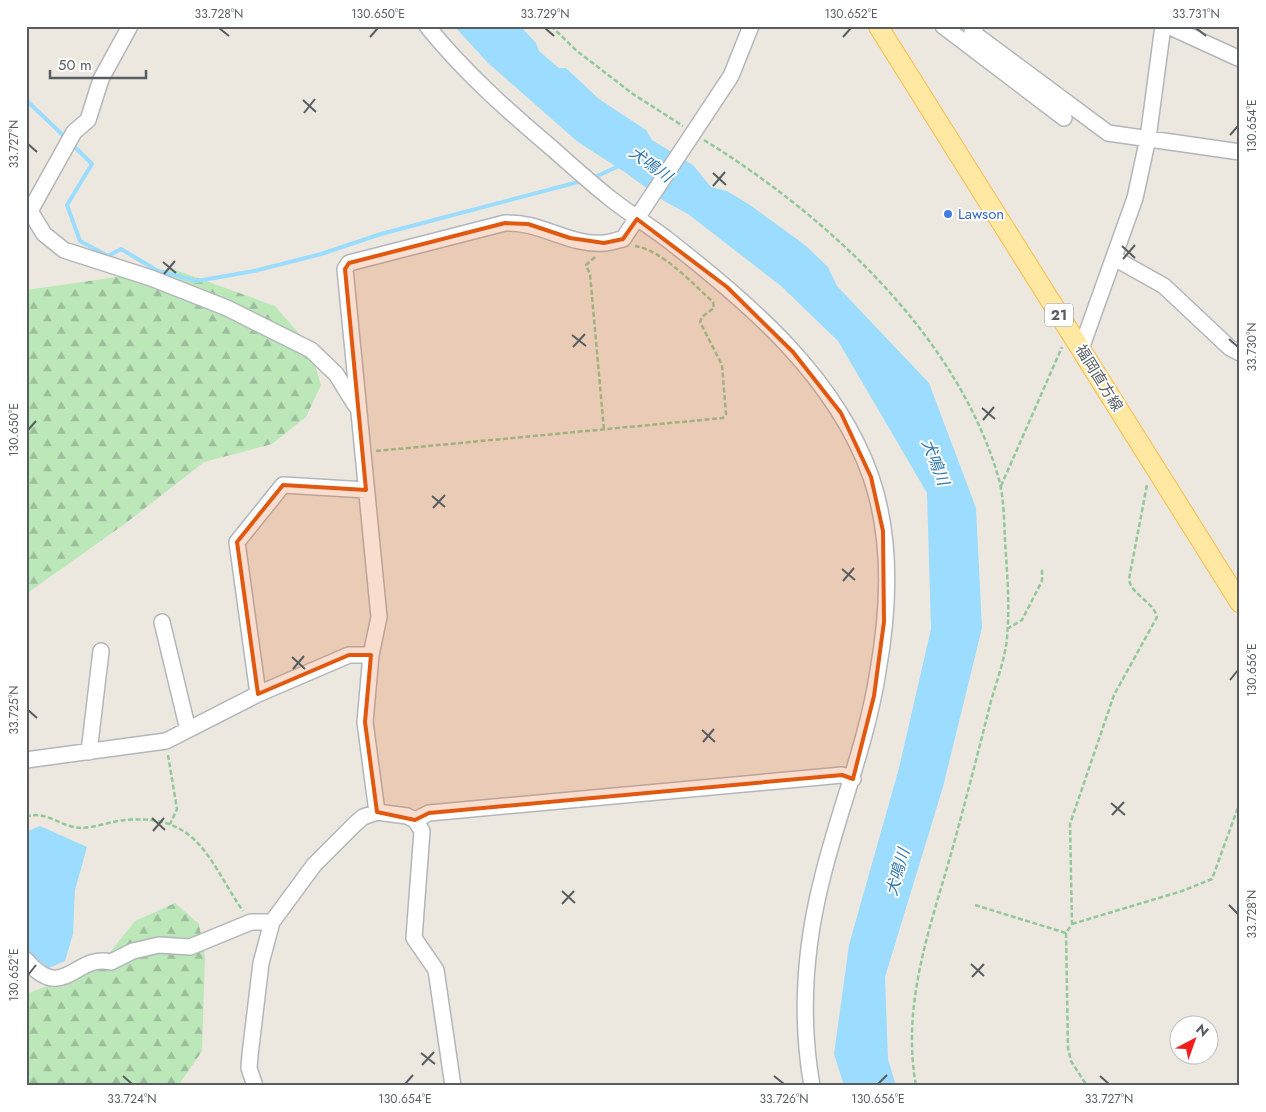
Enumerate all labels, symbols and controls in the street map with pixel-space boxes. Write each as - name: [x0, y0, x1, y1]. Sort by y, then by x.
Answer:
- text: 33.728°N: [195, 5, 243, 23]
- text: 130.650°E: [351, 5, 405, 23]
- text: 33.729°N: [520, 5, 570, 23]
- text: 130.652°E: [824, 5, 878, 23]
- text: 33.731°N: [1172, 5, 1220, 23]
- scale bar: [50, 48, 146, 80]
- text: 50 m: [58, 54, 92, 76]
- text: 130.654°E: [1243, 99, 1261, 153]
- text: 33.727°N: [5, 120, 23, 168]
- water label: 犬鳴川: [625, 141, 678, 189]
- place label: Lawson: [958, 203, 1004, 225]
- marker: Lawson: [942, 208, 954, 220]
- road number: 21: [1045, 304, 1073, 326]
- text: 33.730°N: [1243, 322, 1261, 372]
- street label: 福岡直方線: [1070, 340, 1128, 416]
- text: 130.650°E: [5, 403, 23, 457]
- water label: 犬鳴川: [916, 436, 956, 491]
- text: 130.656°E: [1243, 643, 1261, 697]
- text: 33.725°N: [5, 685, 23, 735]
- water label: 犬鳴川: [880, 844, 916, 898]
- text: 33.728°N: [1243, 890, 1261, 938]
- text: 130.652°E: [5, 948, 23, 1002]
- north arrow: [1168, 1014, 1218, 1064]
- text: N: [1192, 1019, 1213, 1041]
- text: 33.724°N: [107, 1090, 157, 1108]
- text: 130.654°E: [378, 1090, 432, 1108]
- text: 33.726°N: [759, 1090, 809, 1108]
- text: 130.656°E: [851, 1090, 905, 1108]
- text: 33.727°N: [1085, 1090, 1133, 1108]

